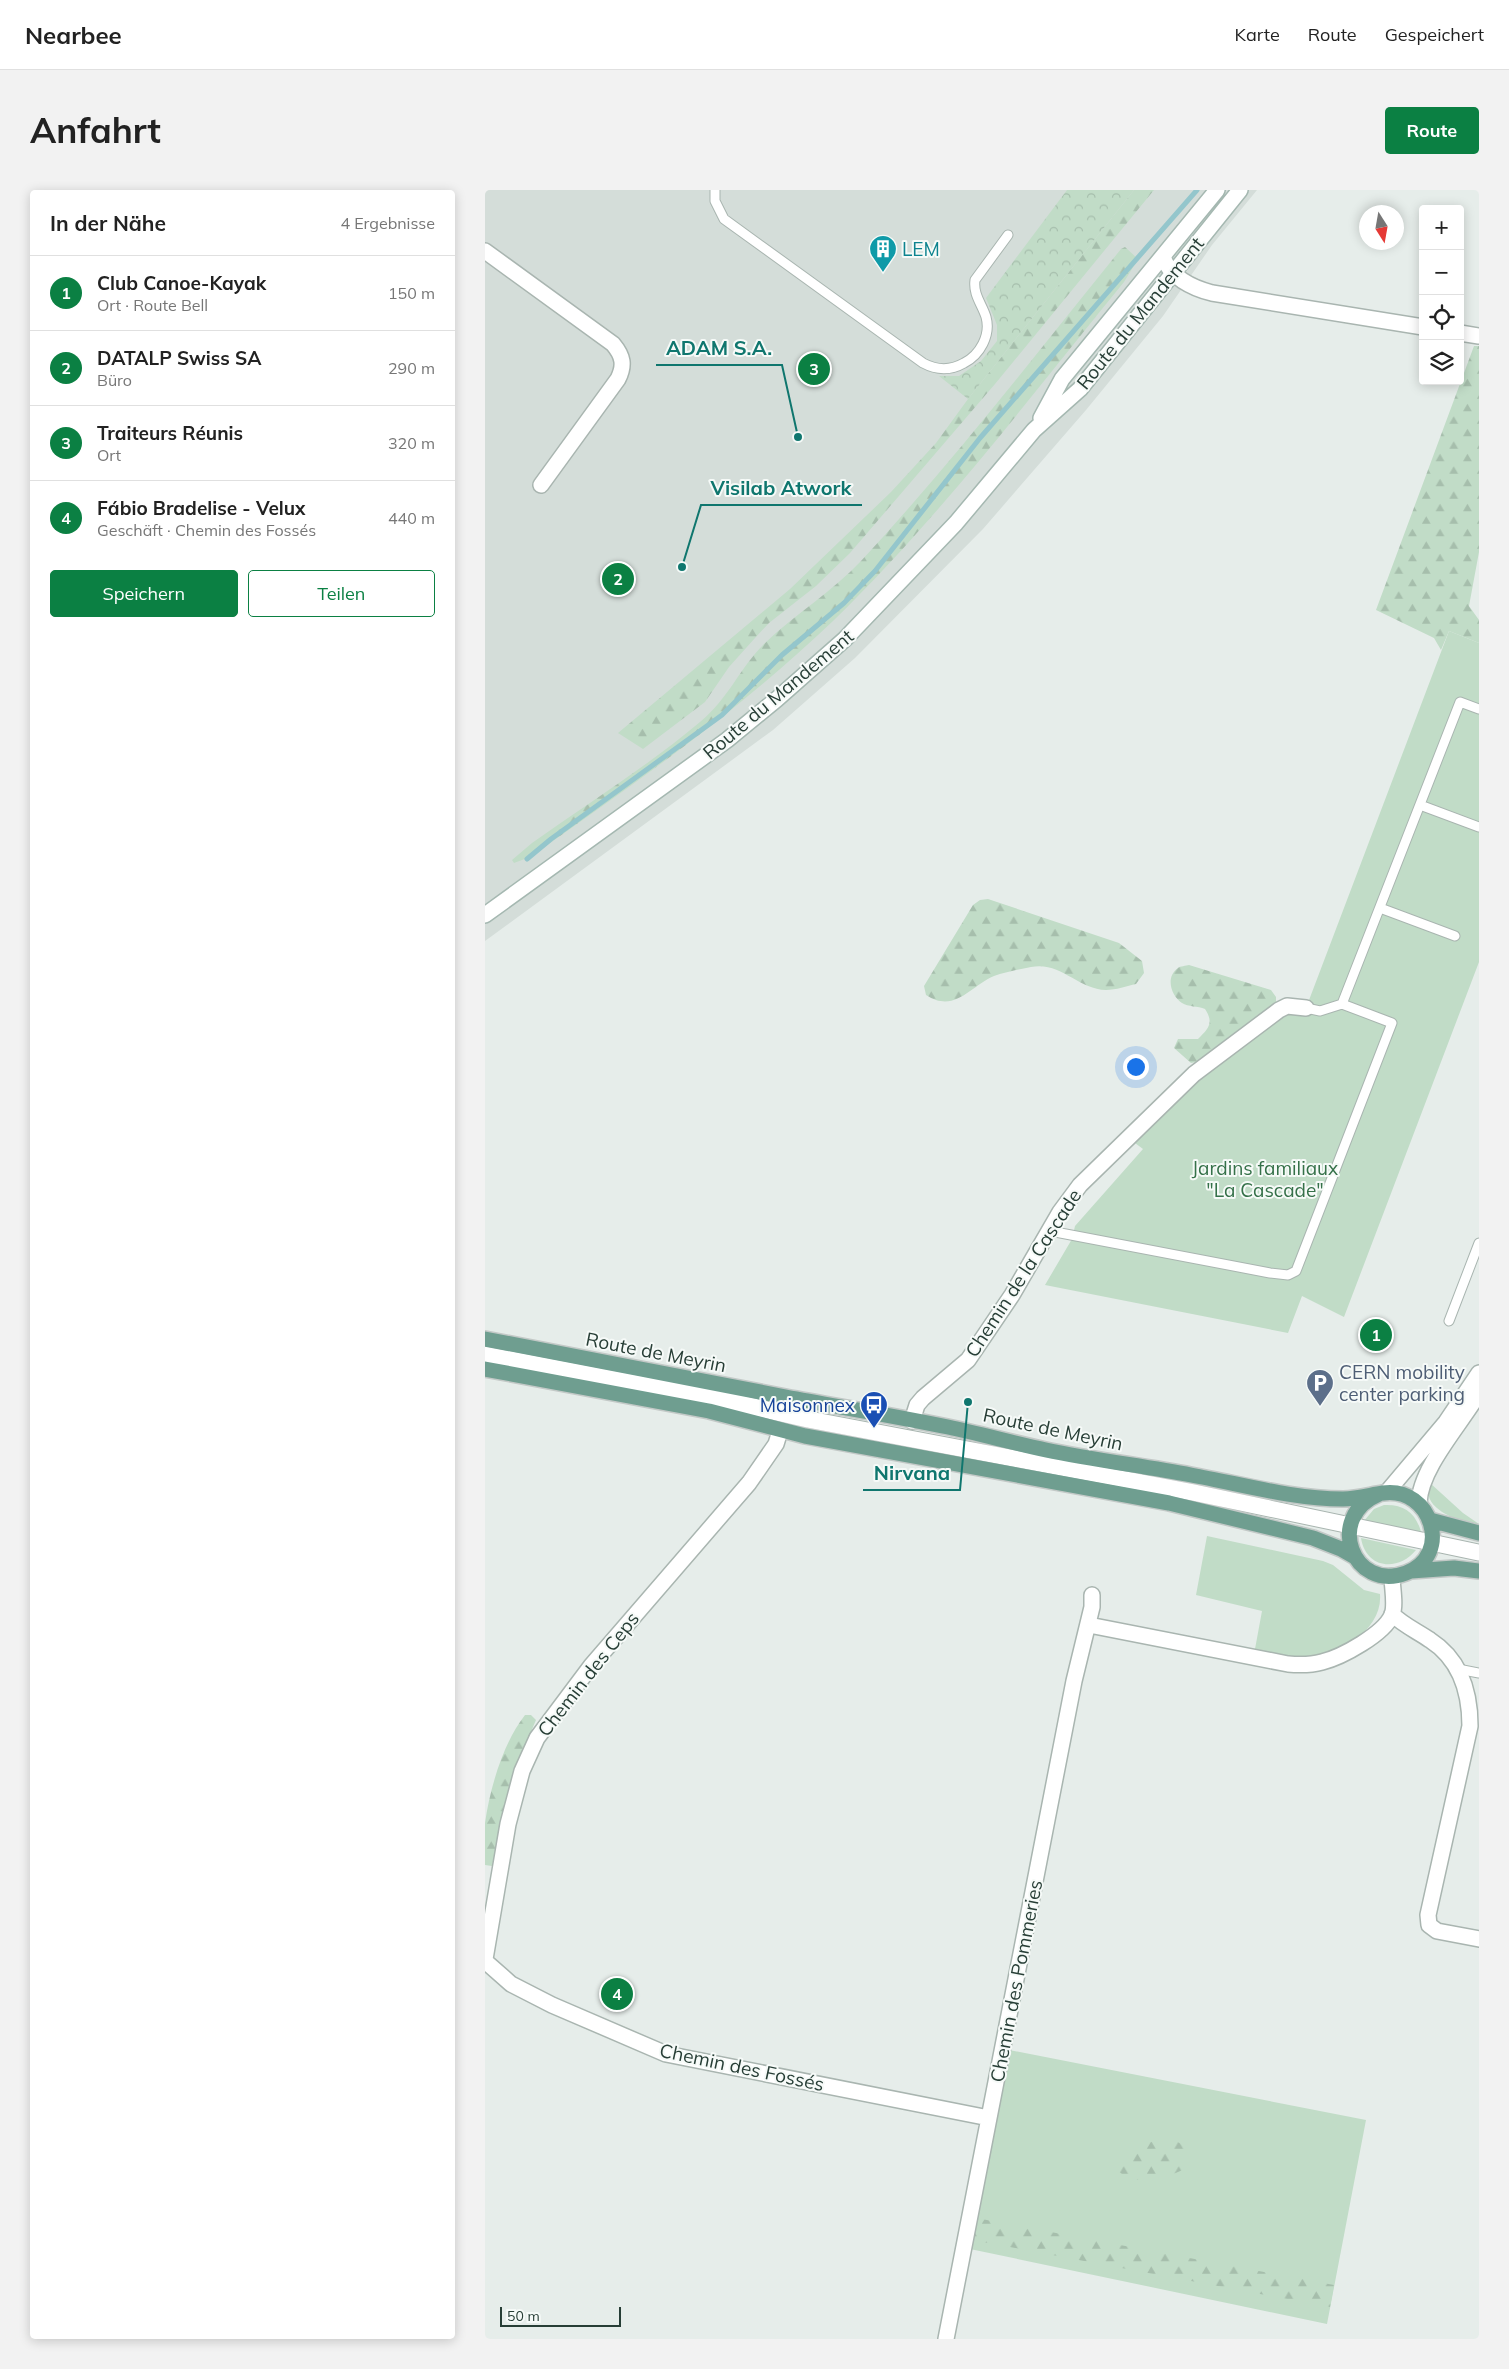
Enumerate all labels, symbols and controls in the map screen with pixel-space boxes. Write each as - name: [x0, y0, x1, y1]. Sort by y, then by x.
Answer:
- text: Nearbee: [25, 20, 122, 50]
- text: Karte: [1235, 23, 1280, 46]
- text: Route: [1308, 23, 1357, 46]
- text: Gespeichert: [1385, 23, 1484, 46]
- button: Route: [1385, 107, 1479, 154]
- text: Anfahrt: [30, 108, 161, 152]
- north arrow: [1359, 205, 1404, 250]
- map controls: [1419, 205, 1464, 385]
- button: +: [1419, 205, 1464, 250]
- text: In der Nähe: [50, 210, 166, 236]
- text: 4 Ergebnisse: [340, 213, 435, 233]
- street label: Route du Mandement: [1071, 232, 1209, 394]
- building icon: LEM: [868, 234, 898, 273]
- place label: LEM: [902, 237, 940, 261]
- button: −: [1419, 250, 1464, 295]
- text: Club Canoe-Kayak: [97, 271, 266, 295]
- text: 1: [61, 283, 71, 303]
- text: 150 m: [388, 283, 435, 303]
- text: Ort · Route Bell: [97, 295, 208, 315]
- button: locate: [1419, 295, 1464, 340]
- callout: ADAM S.A.: [656, 330, 782, 365]
- text: ADAM S.A.: [666, 335, 772, 360]
- button: layers: [1419, 340, 1464, 385]
- text: DATALP Swiss SA: [97, 346, 261, 370]
- pin: 3: [798, 350, 830, 388]
- text: 2: [61, 358, 71, 378]
- text: 290 m: [388, 358, 435, 378]
- text: Büro: [97, 370, 132, 390]
- text: Traiteurs Réunis: [97, 421, 243, 445]
- text: 3: [61, 433, 71, 453]
- text: 320 m: [388, 433, 435, 453]
- text: Ort: [97, 445, 121, 465]
- callout: Visilab Atwork: [701, 470, 862, 505]
- text: Visilab Atwork: [709, 475, 852, 500]
- text: Fábio Bradelise - Velux: [97, 496, 306, 520]
- text: 4: [61, 508, 71, 528]
- text: 440 m: [388, 508, 435, 528]
- text: Geschäft · Chemin des Fossés: [97, 520, 316, 540]
- pin: 2: [602, 560, 634, 598]
- button: Speichern: [50, 570, 238, 617]
- button: Teilen: [248, 570, 435, 617]
- street label: Route du Mandement: [698, 624, 858, 764]
- your location: [1123, 1054, 1149, 1080]
- park label: Jardins familiaux "La Cascade": [1192, 1156, 1338, 1202]
- street label: Chemin de la Cascade: [960, 1185, 1086, 1361]
- pin: 1: [1360, 1316, 1392, 1354]
- street label: Route de Meyrin: [584, 1327, 728, 1377]
- place label: CERN mobility center parking: [1339, 1360, 1465, 1406]
- parking icon: CERN mobility center parking: [1305, 1368, 1335, 1407]
- bus stop icon: Maisonnex: [859, 1390, 889, 1429]
- place label: Maisonnex: [760, 1393, 855, 1417]
- street label: Route de Meyrin: [981, 1402, 1125, 1456]
- callout: Nirvana: [863, 1455, 960, 1490]
- text: Nirvana: [874, 1460, 950, 1485]
- street label: Chemin des Ceps: [532, 1607, 644, 1741]
- street label: Chemin des Pommeries: [985, 1878, 1047, 2084]
- pin: 4: [601, 1975, 633, 2013]
- street label: Chemin des Fossés: [658, 2038, 826, 2096]
- scale bar: [500, 2304, 621, 2327]
- text: 50 m: [507, 2307, 540, 2325]

